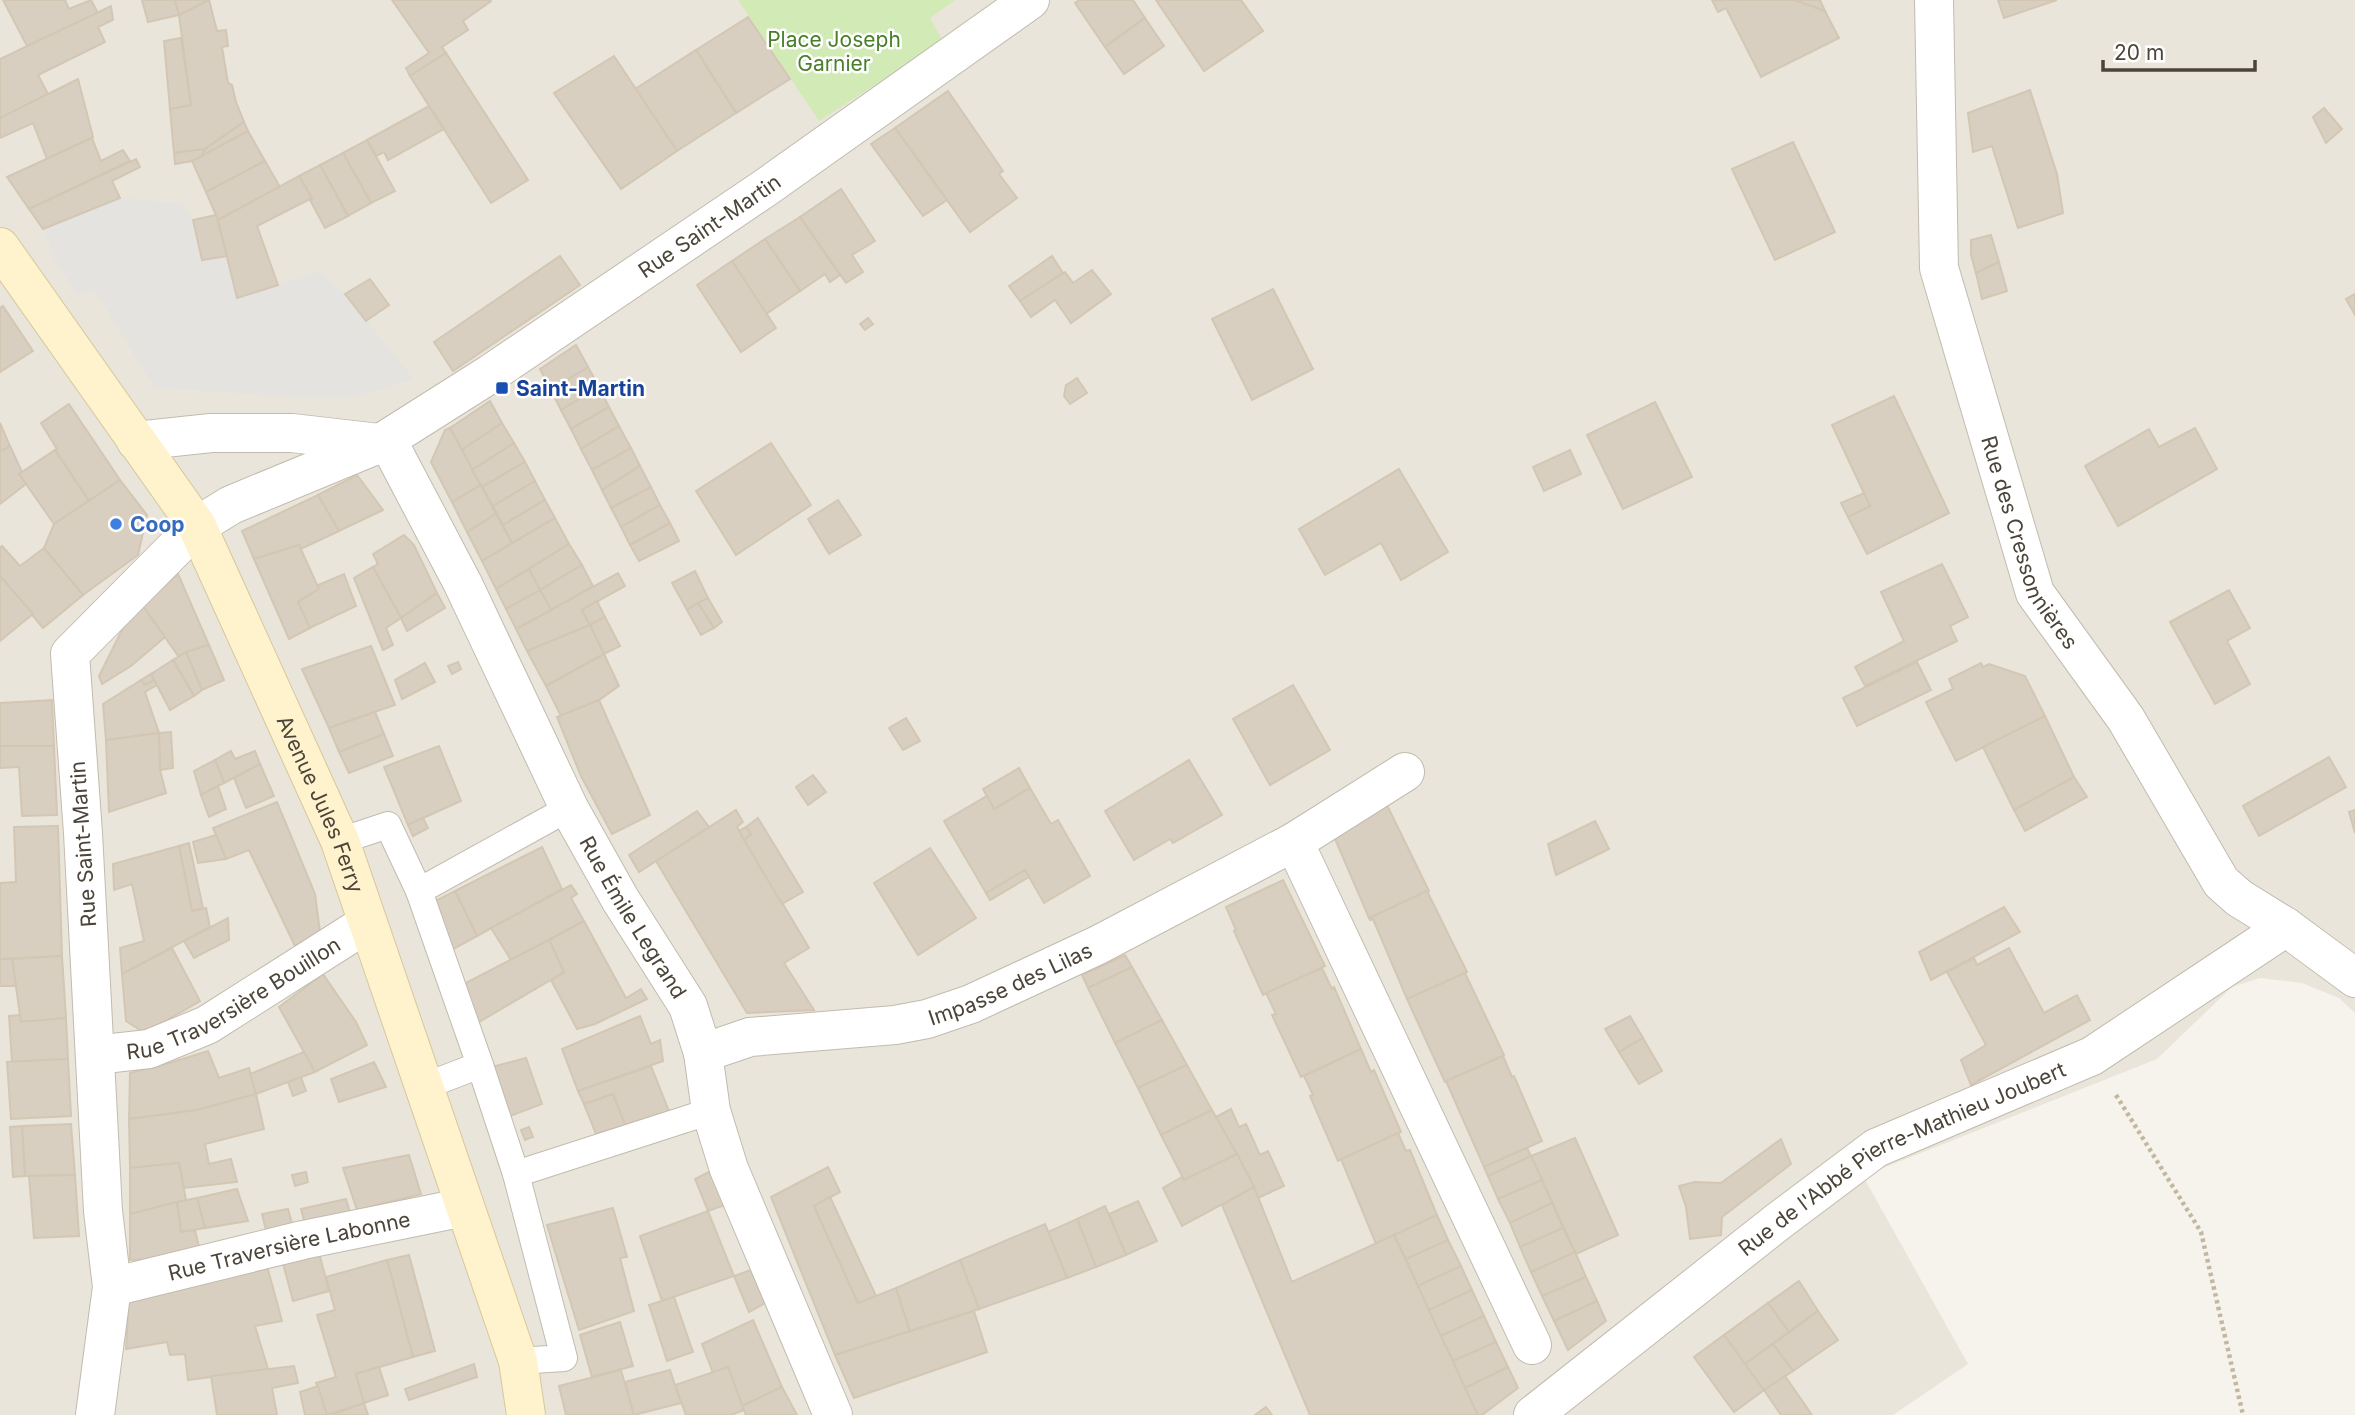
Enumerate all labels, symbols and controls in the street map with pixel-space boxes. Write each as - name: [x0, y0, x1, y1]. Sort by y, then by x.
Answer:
- park label: Place Joseph Garnier: [767, 27, 901, 76]
- scale bar: [2103, 28, 2255, 72]
- text: 20 m: [2114, 40, 2164, 65]
- street label: Rue Saint-Martin: [633, 169, 785, 283]
- place label: Saint-Martin: [516, 376, 645, 401]
- marker: Saint-Martin: [494, 380, 510, 396]
- street label: Rue des Cressonnières: [1977, 433, 2084, 654]
- place label: Coop: [130, 512, 185, 537]
- marker: Coop: [108, 516, 124, 532]
- street label: Avenue Jules Ferry: [272, 711, 369, 896]
- street label: Rue Saint-Martin: [65, 760, 101, 928]
- street label: Rue Émile Legrand: [575, 832, 692, 1003]
- street label: Rue Traversière Bouillon: [125, 931, 345, 1064]
- street label: Impasse des Lilas: [925, 937, 1096, 1030]
- street label: Rue de l'Abbé Pierre-Mathieu Joubert: [1733, 1056, 2069, 1261]
- street label: Rue Traversière Labonne: [165, 1206, 412, 1285]

